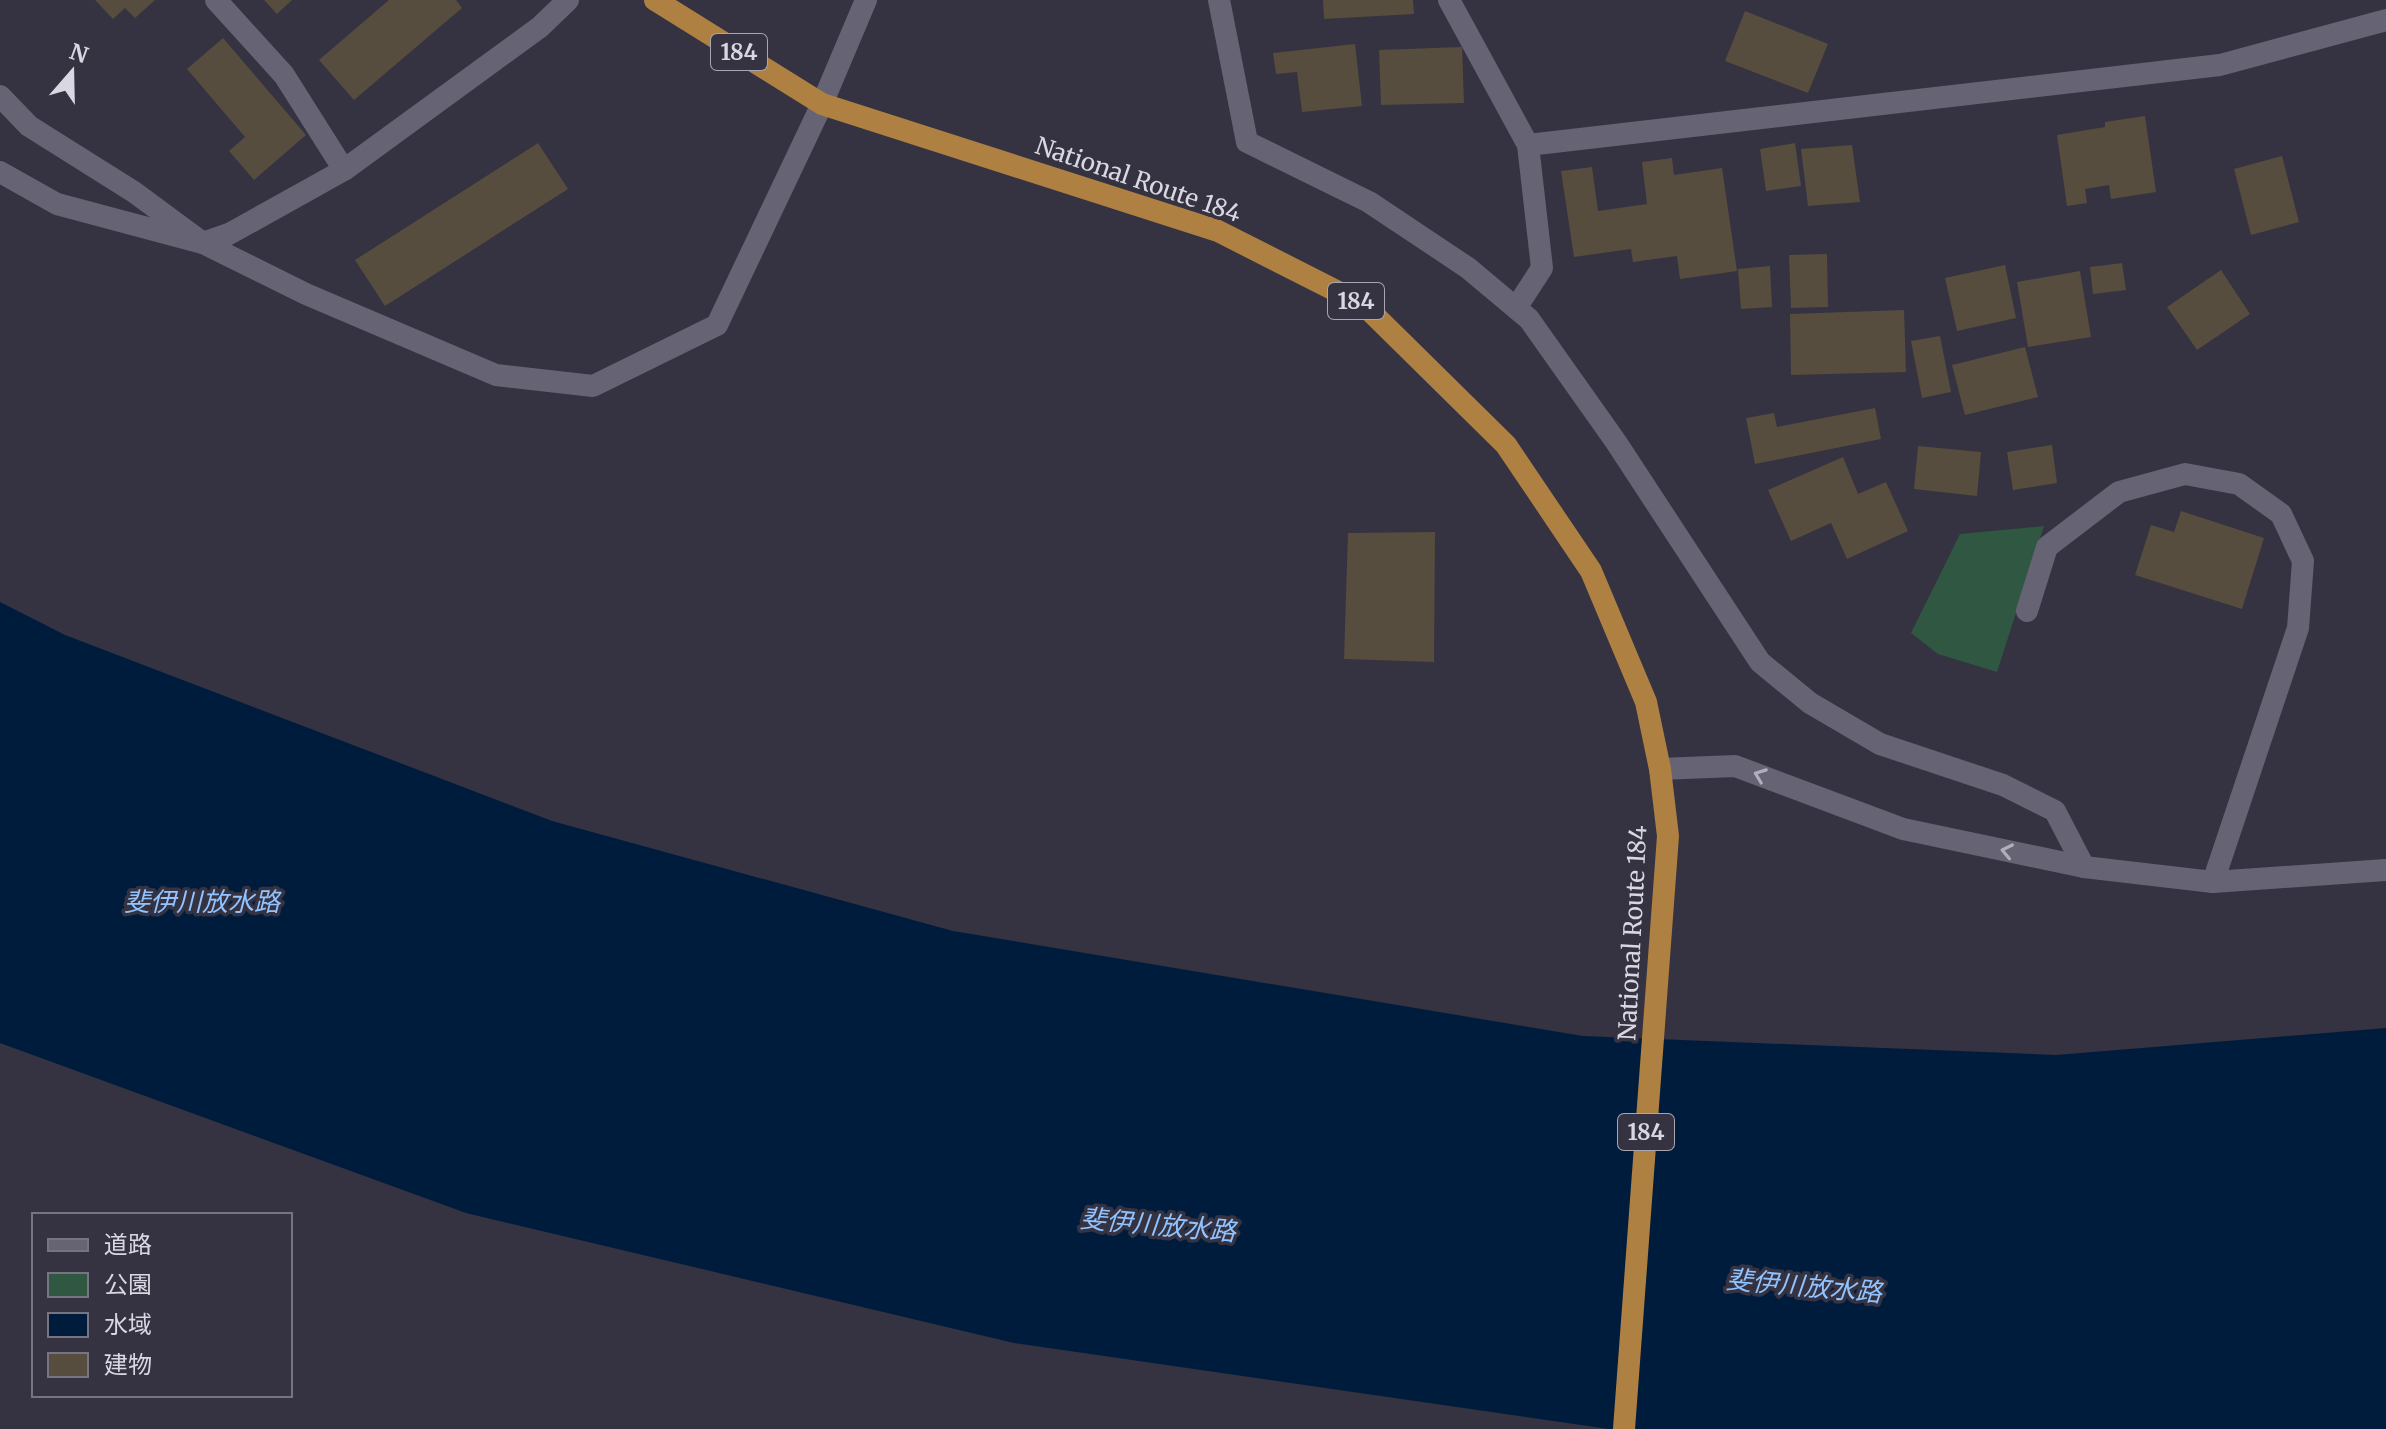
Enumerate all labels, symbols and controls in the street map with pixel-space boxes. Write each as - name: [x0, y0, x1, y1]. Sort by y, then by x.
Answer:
- north arrow: [32, 32, 112, 112]
- road number: 184: [711, 34, 767, 70]
- text: N: [66, 37, 92, 70]
- street label: National Route 184: [1031, 130, 1245, 229]
- road number: 184: [1328, 283, 1384, 319]
- one-way arrow: [1754, 768, 1768, 785]
- street label: National Route 184: [1611, 824, 1654, 1041]
- one-way arrow: [2001, 843, 2015, 860]
- water label: 斐伊川放水路: [124, 885, 282, 918]
- road number: 184: [1618, 1114, 1674, 1150]
- water label: 斐伊川放水路: [1079, 1201, 1239, 1248]
- legend: [32, 1213, 292, 1397]
- text: 道路: [104, 1229, 152, 1260]
- water label: 斐伊川放水路: [1725, 1262, 1885, 1309]
- text: 公園: [104, 1269, 152, 1300]
- text: 水域: [104, 1309, 152, 1340]
- text: 建物: [104, 1349, 152, 1380]

